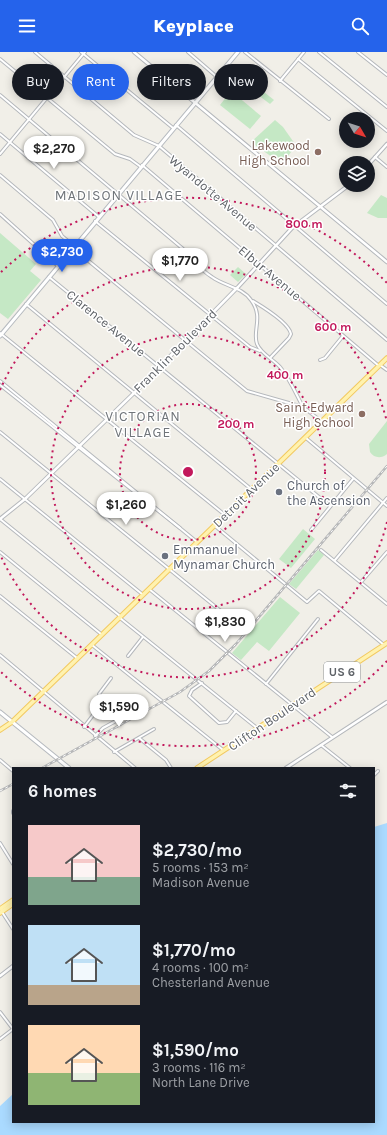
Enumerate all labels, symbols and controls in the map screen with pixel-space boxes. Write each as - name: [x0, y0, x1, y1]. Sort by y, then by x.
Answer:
- icon: menu: [16, 15, 38, 37]
- text: Keyplace: [153, 15, 234, 37]
- icon: search: [349, 15, 371, 37]
- chip: Buy: [12, 64, 64, 100]
- chip: Rent: [72, 64, 129, 100]
- chip: Filters: [137, 64, 206, 100]
- chip: New: [214, 64, 268, 100]
- north arrow: [339, 112, 375, 148]
- map controls: [339, 112, 375, 192]
- pin: $2,270: [21, 136, 87, 170]
- place label: Lakewood High School: [239, 138, 310, 168]
- text: $2,270: [33, 141, 75, 156]
- marker: Lakewood High School: [313, 147, 323, 157]
- street label: Wyandotte Avenue: [166, 152, 260, 234]
- button: layers: [339, 156, 375, 192]
- district label: MADISON VILLAGE: [55, 187, 183, 204]
- text: 800 m: [285, 217, 323, 231]
- pin: $2,730: [29, 239, 95, 273]
- street label: Elbur Avenue: [236, 242, 305, 304]
- text: $2,730: [41, 244, 83, 259]
- pin: $1,770: [147, 248, 213, 282]
- text: $1,770: [161, 253, 199, 268]
- street label: Clarence Avenue: [63, 287, 149, 360]
- street label: Franklin Boulevard: [130, 306, 220, 396]
- text: 600 m: [315, 320, 351, 334]
- text: 400 m: [267, 368, 303, 382]
- place label: Saint Edward High School: [275, 400, 354, 430]
- district label: VICTORIAN VILLAGE: [105, 408, 181, 441]
- marker: Saint Edward High School: [357, 409, 367, 419]
- text: 200 m: [218, 417, 254, 431]
- street label: Detroit Avenue: [210, 459, 283, 530]
- centre of rings: [181, 465, 195, 479]
- place label: Church of the Ascension: [287, 478, 371, 508]
- marker: Church of the Ascension: [274, 487, 284, 497]
- pin: $1,260: [93, 492, 159, 526]
- text: $1,260: [106, 497, 146, 512]
- place label: Emmanuel Mynamar Church: [173, 542, 275, 572]
- marker: Emmanuel Mynamar Church: [160, 551, 170, 561]
- pin: $1,830: [192, 609, 258, 643]
- text: $1,830: [204, 614, 246, 629]
- road number: US 6: [324, 662, 360, 682]
- street label: Clifton Boulevard: [225, 684, 319, 754]
- pin: $1,590: [86, 694, 152, 728]
- text: $1,590: [99, 699, 139, 714]
- icon: filters: [337, 780, 359, 802]
- text: 6 homes: [28, 781, 97, 801]
- text: $2,730/mo: [152, 840, 242, 860]
- icon: home: [60, 841, 108, 889]
- text: 5 rooms · 153 m²: [152, 860, 249, 875]
- text: Madison Avenue: [152, 875, 249, 890]
- text: $1,770/mo: [152, 940, 236, 960]
- icon: home: [60, 941, 108, 989]
- text: 4 rooms · 100 m²: [152, 960, 249, 975]
- text: Chesterland Avenue: [152, 975, 270, 990]
- text: $1,590/mo: [152, 1040, 239, 1060]
- icon: home: [60, 1041, 108, 1089]
- text: 3 rooms · 116 m²: [152, 1060, 246, 1075]
- text: North Lane Drive: [152, 1075, 250, 1090]

